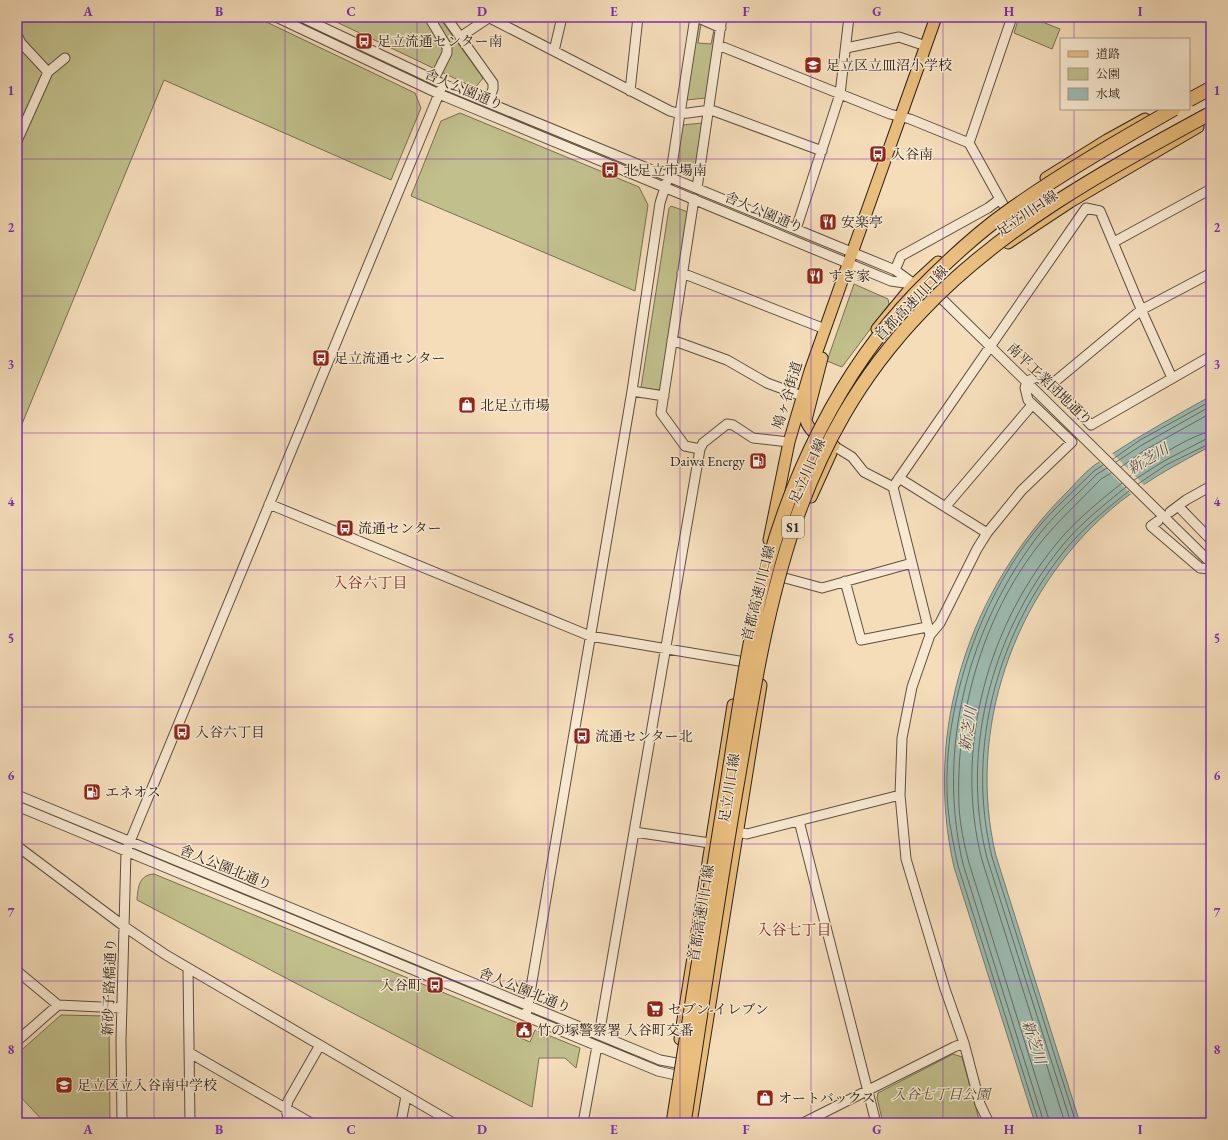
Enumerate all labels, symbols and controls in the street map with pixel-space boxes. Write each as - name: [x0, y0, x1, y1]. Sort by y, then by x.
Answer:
- text: A: [82, 3, 93, 20]
- text: B: [215, 3, 223, 20]
- text: C: [346, 3, 356, 20]
- text: D: [477, 3, 487, 20]
- text: E: [610, 3, 618, 20]
- text: F: [742, 3, 750, 20]
- text: G: [872, 3, 882, 20]
- text: H: [1004, 3, 1015, 20]
- text: I: [1138, 3, 1143, 20]
- bus stop icon: 足立流通センター南: [354, 31, 374, 51]
- place label: 足立流通センター南: [377, 32, 502, 50]
- legend: [1060, 38, 1190, 110]
- text: 道路: [1096, 46, 1120, 62]
- school or university icon: 足立区立皿沼小学校: [803, 55, 823, 75]
- place label: 足立区立皿沼小学校: [826, 56, 952, 74]
- street label: 舎人公園通り: [422, 64, 506, 114]
- text: 公園: [1096, 66, 1120, 82]
- text: 1: [8, 82, 15, 99]
- text: 1: [1214, 82, 1221, 99]
- text: 水域: [1096, 86, 1120, 102]
- bus stop icon: 入谷南: [868, 144, 888, 164]
- place label: 入谷南: [891, 145, 933, 163]
- bus stop icon: 北足立市場南: [600, 160, 620, 180]
- place label: 北足立市場南: [623, 161, 707, 179]
- street label: 足立川口線: [993, 186, 1061, 240]
- street label: 舎人公園通り: [722, 187, 806, 237]
- restaurant icon: 安楽亭: [818, 212, 838, 232]
- place label: 安楽亭: [841, 213, 883, 231]
- text: 2: [8, 219, 15, 236]
- text: 2: [1214, 219, 1221, 236]
- street label: 首都高速川口線: [870, 262, 952, 344]
- restaurant icon: すき家: [805, 266, 825, 286]
- place label: すき家: [828, 267, 870, 285]
- street label: 南平工業団地通り: [1003, 339, 1097, 429]
- bus stop icon: 足立流通センター: [311, 348, 331, 368]
- place label: 足立流通センター: [334, 349, 445, 367]
- text: 3: [8, 356, 15, 373]
- text: 3: [1214, 356, 1221, 373]
- street label: 鳩ヶ谷街道: [768, 359, 806, 431]
- shop icon: 北足立市場: [457, 395, 477, 415]
- place label: 北足立市場: [480, 396, 550, 414]
- street label: 足立川口線: [785, 435, 829, 507]
- water label: 新芝川: [1124, 438, 1174, 478]
- fuel station icon: Daiwa Energy: [748, 451, 768, 471]
- place label: Daiwa Energy: [670, 452, 746, 470]
- text: 4: [8, 493, 15, 510]
- text: 4: [1214, 493, 1221, 510]
- road number: S1: [782, 516, 804, 538]
- bus stop icon: 流通センター: [335, 518, 355, 538]
- place label: 流通センター: [358, 519, 441, 537]
- street label: 首都高速川口線: [737, 543, 779, 643]
- district label: 入谷六丁目: [332, 573, 408, 592]
- text: 5: [8, 630, 14, 647]
- text: 5: [1214, 630, 1220, 647]
- water label: 新芝川: [955, 703, 980, 753]
- bus stop icon: 入谷六丁目: [172, 722, 192, 742]
- place label: 入谷六丁目: [195, 723, 265, 741]
- bus stop icon: 流通センター北: [572, 726, 592, 746]
- place label: 流通センター北: [595, 727, 692, 745]
- street label: 足立川口線: [715, 752, 743, 824]
- text: 6: [8, 767, 15, 784]
- text: 6: [1214, 767, 1221, 784]
- fuel station icon: エネオス: [82, 782, 102, 802]
- place label: エネオス: [105, 783, 161, 801]
- street label: 舎人公園北通り: [177, 840, 275, 894]
- street label: 首都高速川口線: [684, 863, 718, 963]
- text: 7: [8, 904, 15, 921]
- text: 7: [1214, 904, 1221, 921]
- district label: 入谷七丁目: [756, 920, 832, 939]
- street label: 新砂子路橋通り: [98, 938, 120, 1036]
- street label: 舎人公園北通り: [476, 963, 574, 1017]
- bus stop icon: 入谷町: [425, 975, 445, 995]
- place label: 入谷町: [380, 976, 422, 994]
- supermarket icon: セブン-イレブン: [645, 999, 665, 1019]
- place label: セブン-イレブン: [668, 1000, 769, 1018]
- water label: 新芝川: [1018, 1018, 1051, 1068]
- public building icon: 竹の塚警察署 入谷町交番: [514, 1020, 534, 1040]
- place label: 竹の塚警察署 入谷町交番: [537, 1021, 694, 1039]
- text: 8: [8, 1041, 15, 1058]
- text: 8: [1214, 1041, 1221, 1058]
- school or university icon: 足立区立入谷南中学校: [54, 1075, 74, 1095]
- place label: 足立区立入谷南中学校: [77, 1076, 217, 1094]
- park label: 入谷七丁目公園: [892, 1085, 992, 1103]
- shop icon: オートバックス: [755, 1088, 775, 1108]
- place label: オートバックス: [778, 1089, 876, 1107]
- text: A: [82, 1121, 93, 1138]
- text: B: [215, 1121, 223, 1138]
- text: C: [346, 1121, 356, 1138]
- text: D: [477, 1121, 487, 1138]
- text: E: [610, 1121, 618, 1138]
- text: F: [742, 1121, 750, 1138]
- text: G: [872, 1121, 882, 1138]
- text: H: [1004, 1121, 1015, 1138]
- text: I: [1138, 1121, 1143, 1138]

